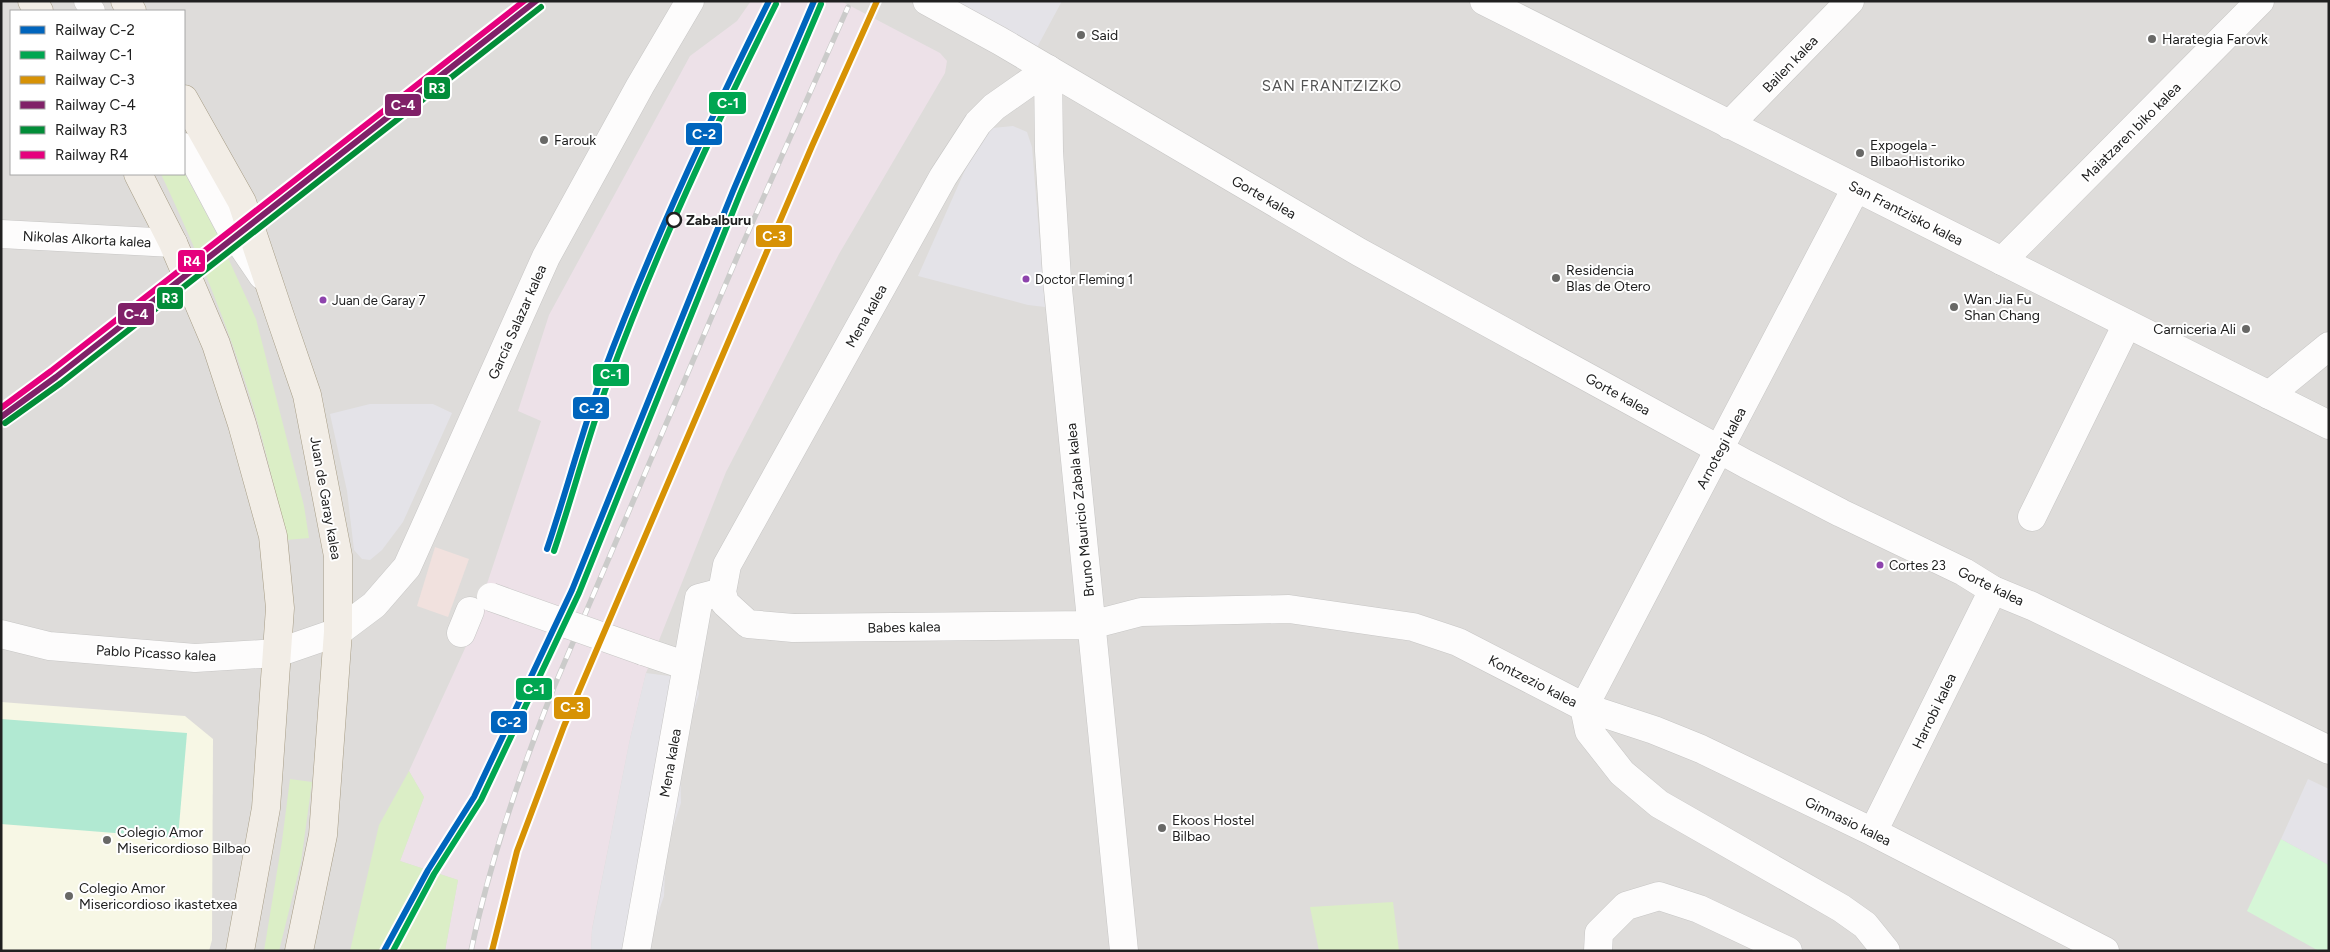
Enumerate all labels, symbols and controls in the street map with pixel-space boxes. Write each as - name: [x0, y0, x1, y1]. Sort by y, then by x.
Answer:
- legend: [10, 10, 185, 175]
- text: Railway C-2: [55, 21, 135, 39]
- place label: Said: [1091, 27, 1118, 44]
- marker: Said: [1075, 29, 1087, 41]
- place label: Harategia Farovk: [2162, 31, 2268, 48]
- street label: Bailen kalea: [1759, 32, 1822, 96]
- marker: Harategia Farovk: [2146, 33, 2158, 45]
- text: Railway C-1: [55, 46, 133, 64]
- text: Railway C-3: [55, 71, 135, 89]
- line badge: R3: [423, 76, 451, 100]
- district label: SAN FRANTZIZKO: [1262, 77, 1402, 95]
- street label: Maiatzaren biko kalea: [2078, 79, 2185, 186]
- text: R3: [429, 80, 446, 97]
- line badge: C-1: [708, 91, 747, 115]
- line badge: C-4: [384, 93, 422, 117]
- text: C-1: [717, 95, 739, 112]
- text: Railway C-4: [55, 96, 136, 114]
- text: C-4: [391, 97, 415, 114]
- text: Railway R3: [55, 121, 127, 139]
- line badge: C-2: [685, 122, 723, 146]
- text: C-2: [692, 126, 716, 143]
- place label: Farouk: [554, 132, 596, 149]
- marker: Farouk: [538, 134, 550, 146]
- place label: Expogela - BilbaoHistoriko: [1870, 137, 1965, 170]
- text: Railway R4: [55, 146, 128, 164]
- marker: Expogela - BilbaoHistoriko: [1854, 147, 1866, 159]
- street label: Gorte kalea: [1229, 172, 1299, 223]
- street label: San Frantzisko kalea: [1846, 177, 1966, 250]
- marker: Zabalburu: [666, 212, 682, 228]
- place label: Zabalburu: [686, 212, 751, 229]
- line badge: C-3: [755, 224, 793, 248]
- street label: Nikolas Alkorta kalea: [22, 228, 152, 251]
- text: C-3: [762, 228, 786, 245]
- line badge: R4: [177, 249, 206, 273]
- text: R4: [183, 253, 201, 270]
- street label: García Salazar kalea: [485, 262, 550, 382]
- place label: Residencia Blas de Otero: [1566, 262, 1651, 295]
- place label: Doctor Fleming 1: [1035, 272, 1133, 287]
- marker: Residencia Blas de Otero: [1550, 272, 1562, 284]
- marker: Doctor Fleming 1: [1021, 274, 1031, 284]
- street label: Mena kalea: [842, 282, 891, 351]
- line badge: R3: [156, 286, 184, 310]
- text: R3: [162, 290, 179, 307]
- place label: Wan Jia Fu Shan Chang: [1964, 291, 2040, 324]
- place label: Juan de Garay 7: [332, 293, 425, 308]
- marker: Juan de Garay 7: [318, 295, 328, 305]
- marker: Wan Jia Fu Shan Chang: [1948, 301, 1960, 313]
- line badge: C-4: [117, 302, 155, 326]
- text: C-4: [124, 306, 148, 323]
- place label: Carniceria Ali: [2153, 321, 2236, 338]
- marker: Carniceria Ali: [2240, 323, 2252, 335]
- line badge: C-1: [592, 363, 630, 387]
- text: C-1: [600, 366, 622, 383]
- street label: Gorte kalea: [1582, 370, 1653, 419]
- line badge: C-2: [572, 396, 610, 420]
- text: C-2: [579, 400, 603, 417]
- street label: Arnotegi kalea: [1693, 405, 1750, 492]
- street label: Bruno Mauricio Zabala kalea: [1063, 422, 1098, 598]
- street label: Juan de Garay kalea: [306, 435, 345, 561]
- place label: Cortes 23: [1889, 558, 1946, 573]
- marker: Cortes 23: [1875, 560, 1885, 570]
- street label: Gorte kalea: [1955, 563, 2027, 610]
- street label: Babes kalea: [867, 618, 941, 637]
- street label: Pablo Picasso kalea: [95, 642, 216, 665]
- street label: Kontzezio kalea: [1485, 652, 1580, 711]
- street label: Harrobi kalea: [1909, 671, 1960, 752]
- line badge: C-1: [515, 677, 553, 701]
- text: C-1: [523, 681, 545, 698]
- line badge: C-3: [553, 696, 591, 720]
- text: C-3: [560, 699, 584, 716]
- line badge: C-2: [490, 710, 528, 734]
- text: C-2: [497, 714, 521, 731]
- street label: Mena kalea: [656, 727, 685, 799]
- street label: Gimnasio kalea: [1802, 793, 1894, 850]
- place label: Ekoos Hostel Bilbao: [1172, 812, 1254, 845]
- marker: Ekoos Hostel Bilbao: [1156, 822, 1168, 834]
- place label: Colegio Amor Misericordioso Bilbao: [117, 824, 251, 857]
- marker: Colegio Amor Misericordioso Bilbao: [101, 834, 113, 846]
- place label: Colegio Amor Misericordioso ikastetxea: [79, 880, 237, 913]
- marker: Colegio Amor Misericordioso ikastetxea: [63, 890, 75, 902]

